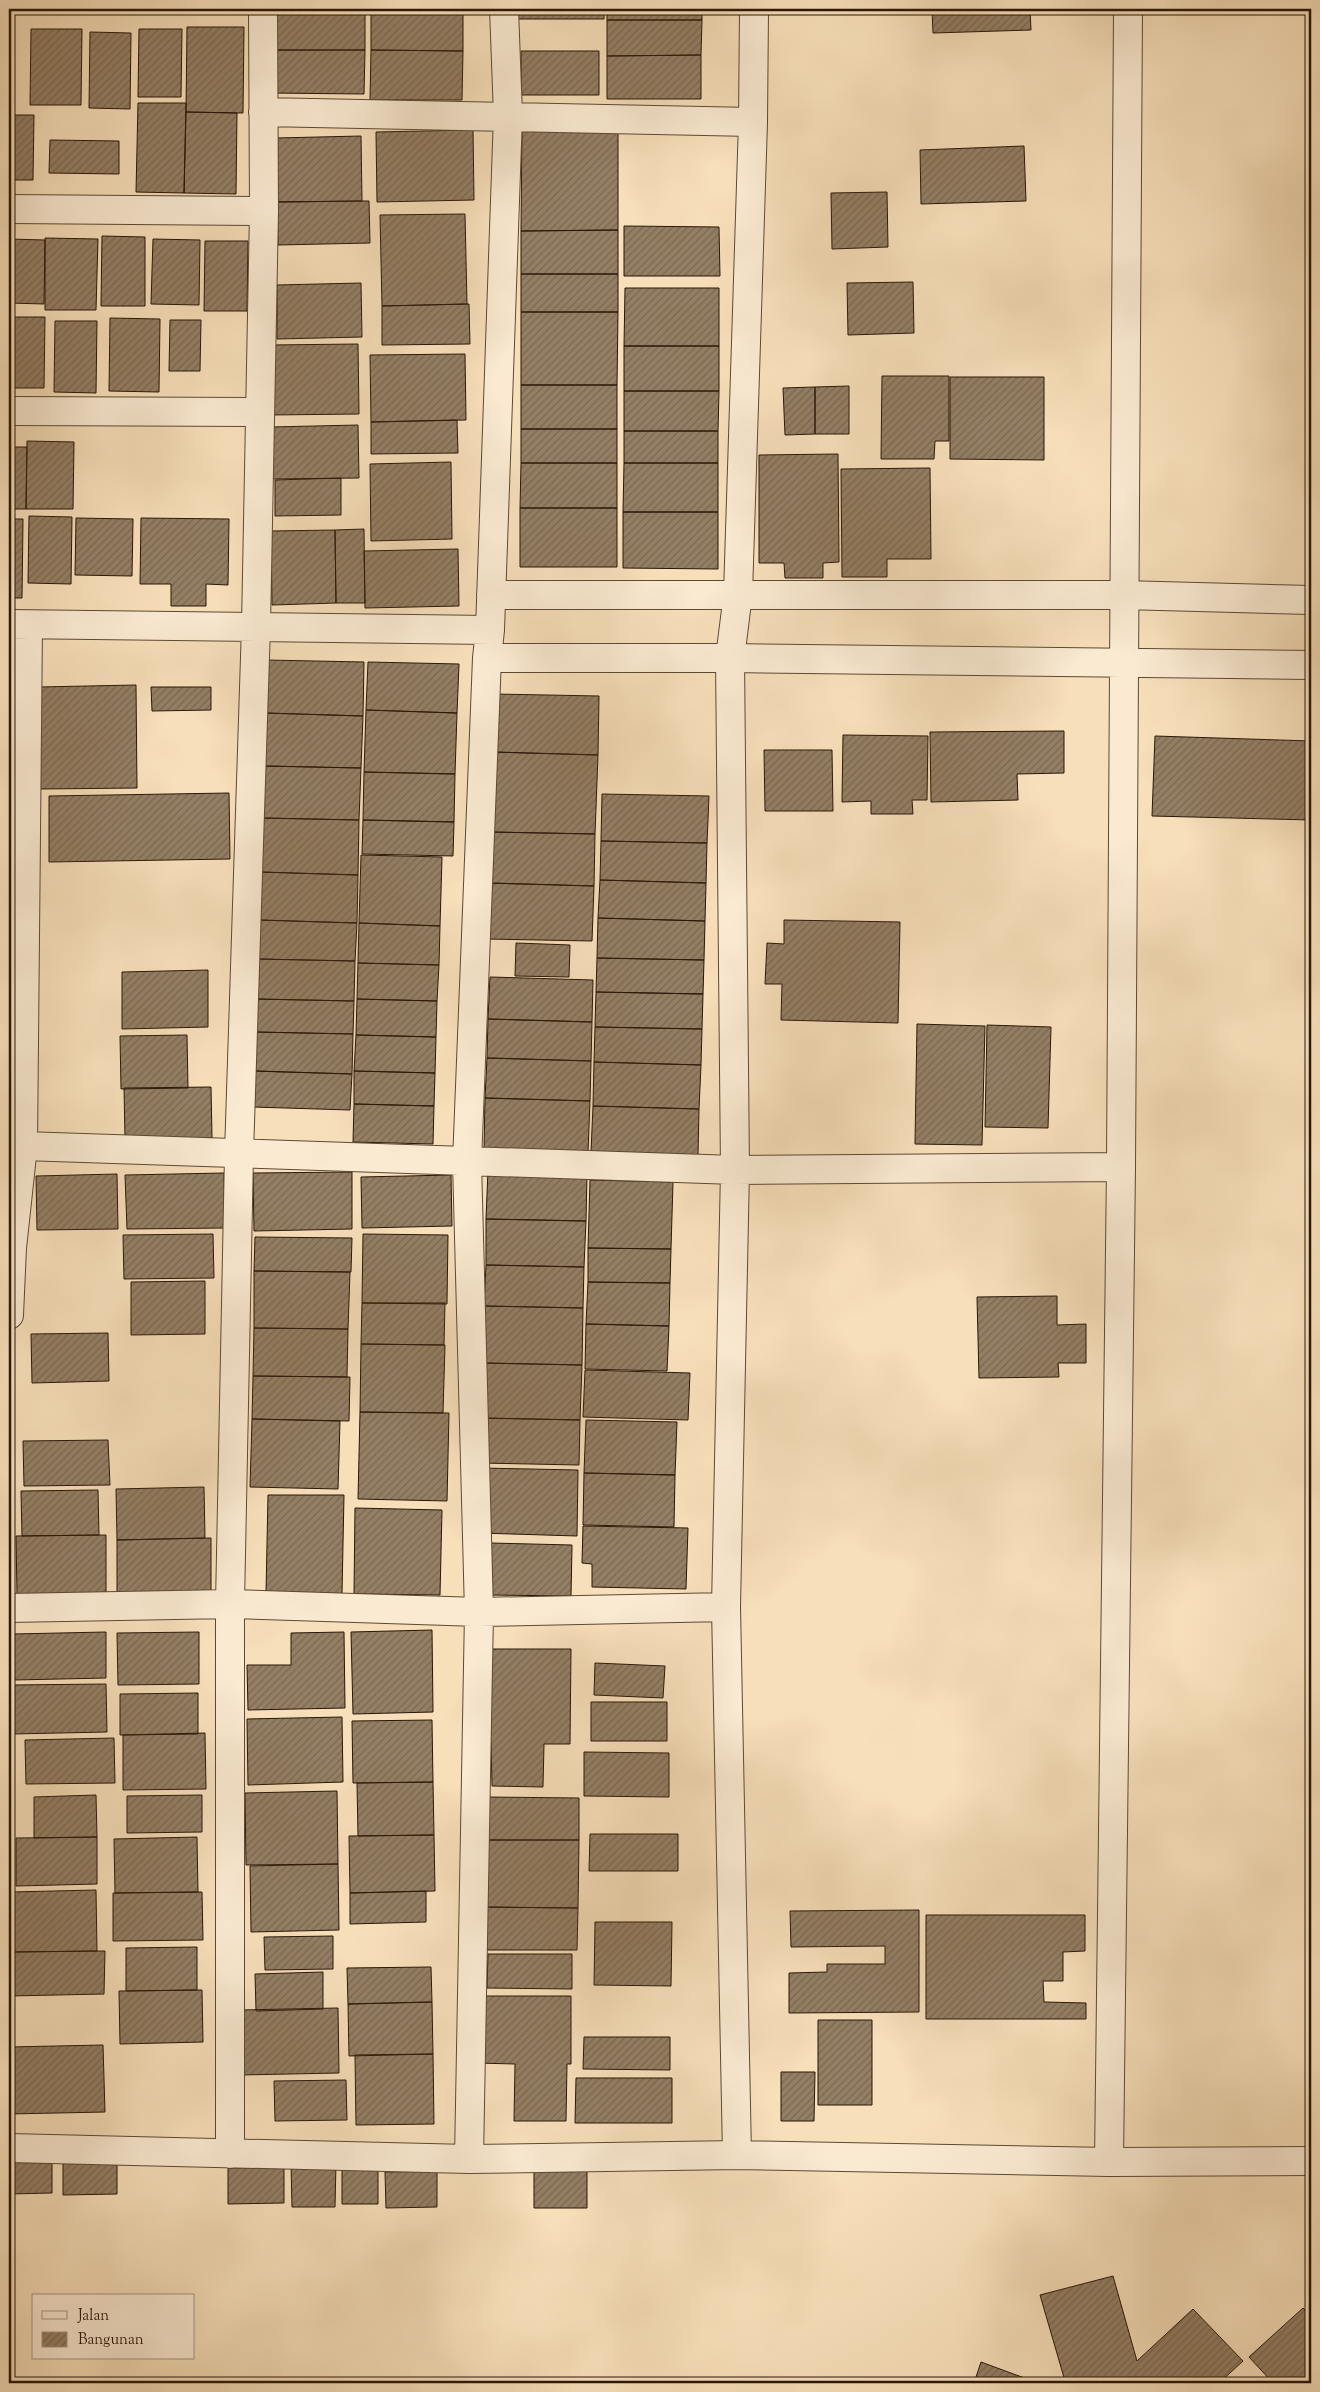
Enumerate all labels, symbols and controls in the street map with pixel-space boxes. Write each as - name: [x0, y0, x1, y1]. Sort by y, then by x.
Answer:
- legend: [32, 2294, 195, 2360]
- text: Jalan: [77, 2306, 109, 2327]
- text: Bangunan: [78, 2330, 144, 2351]

